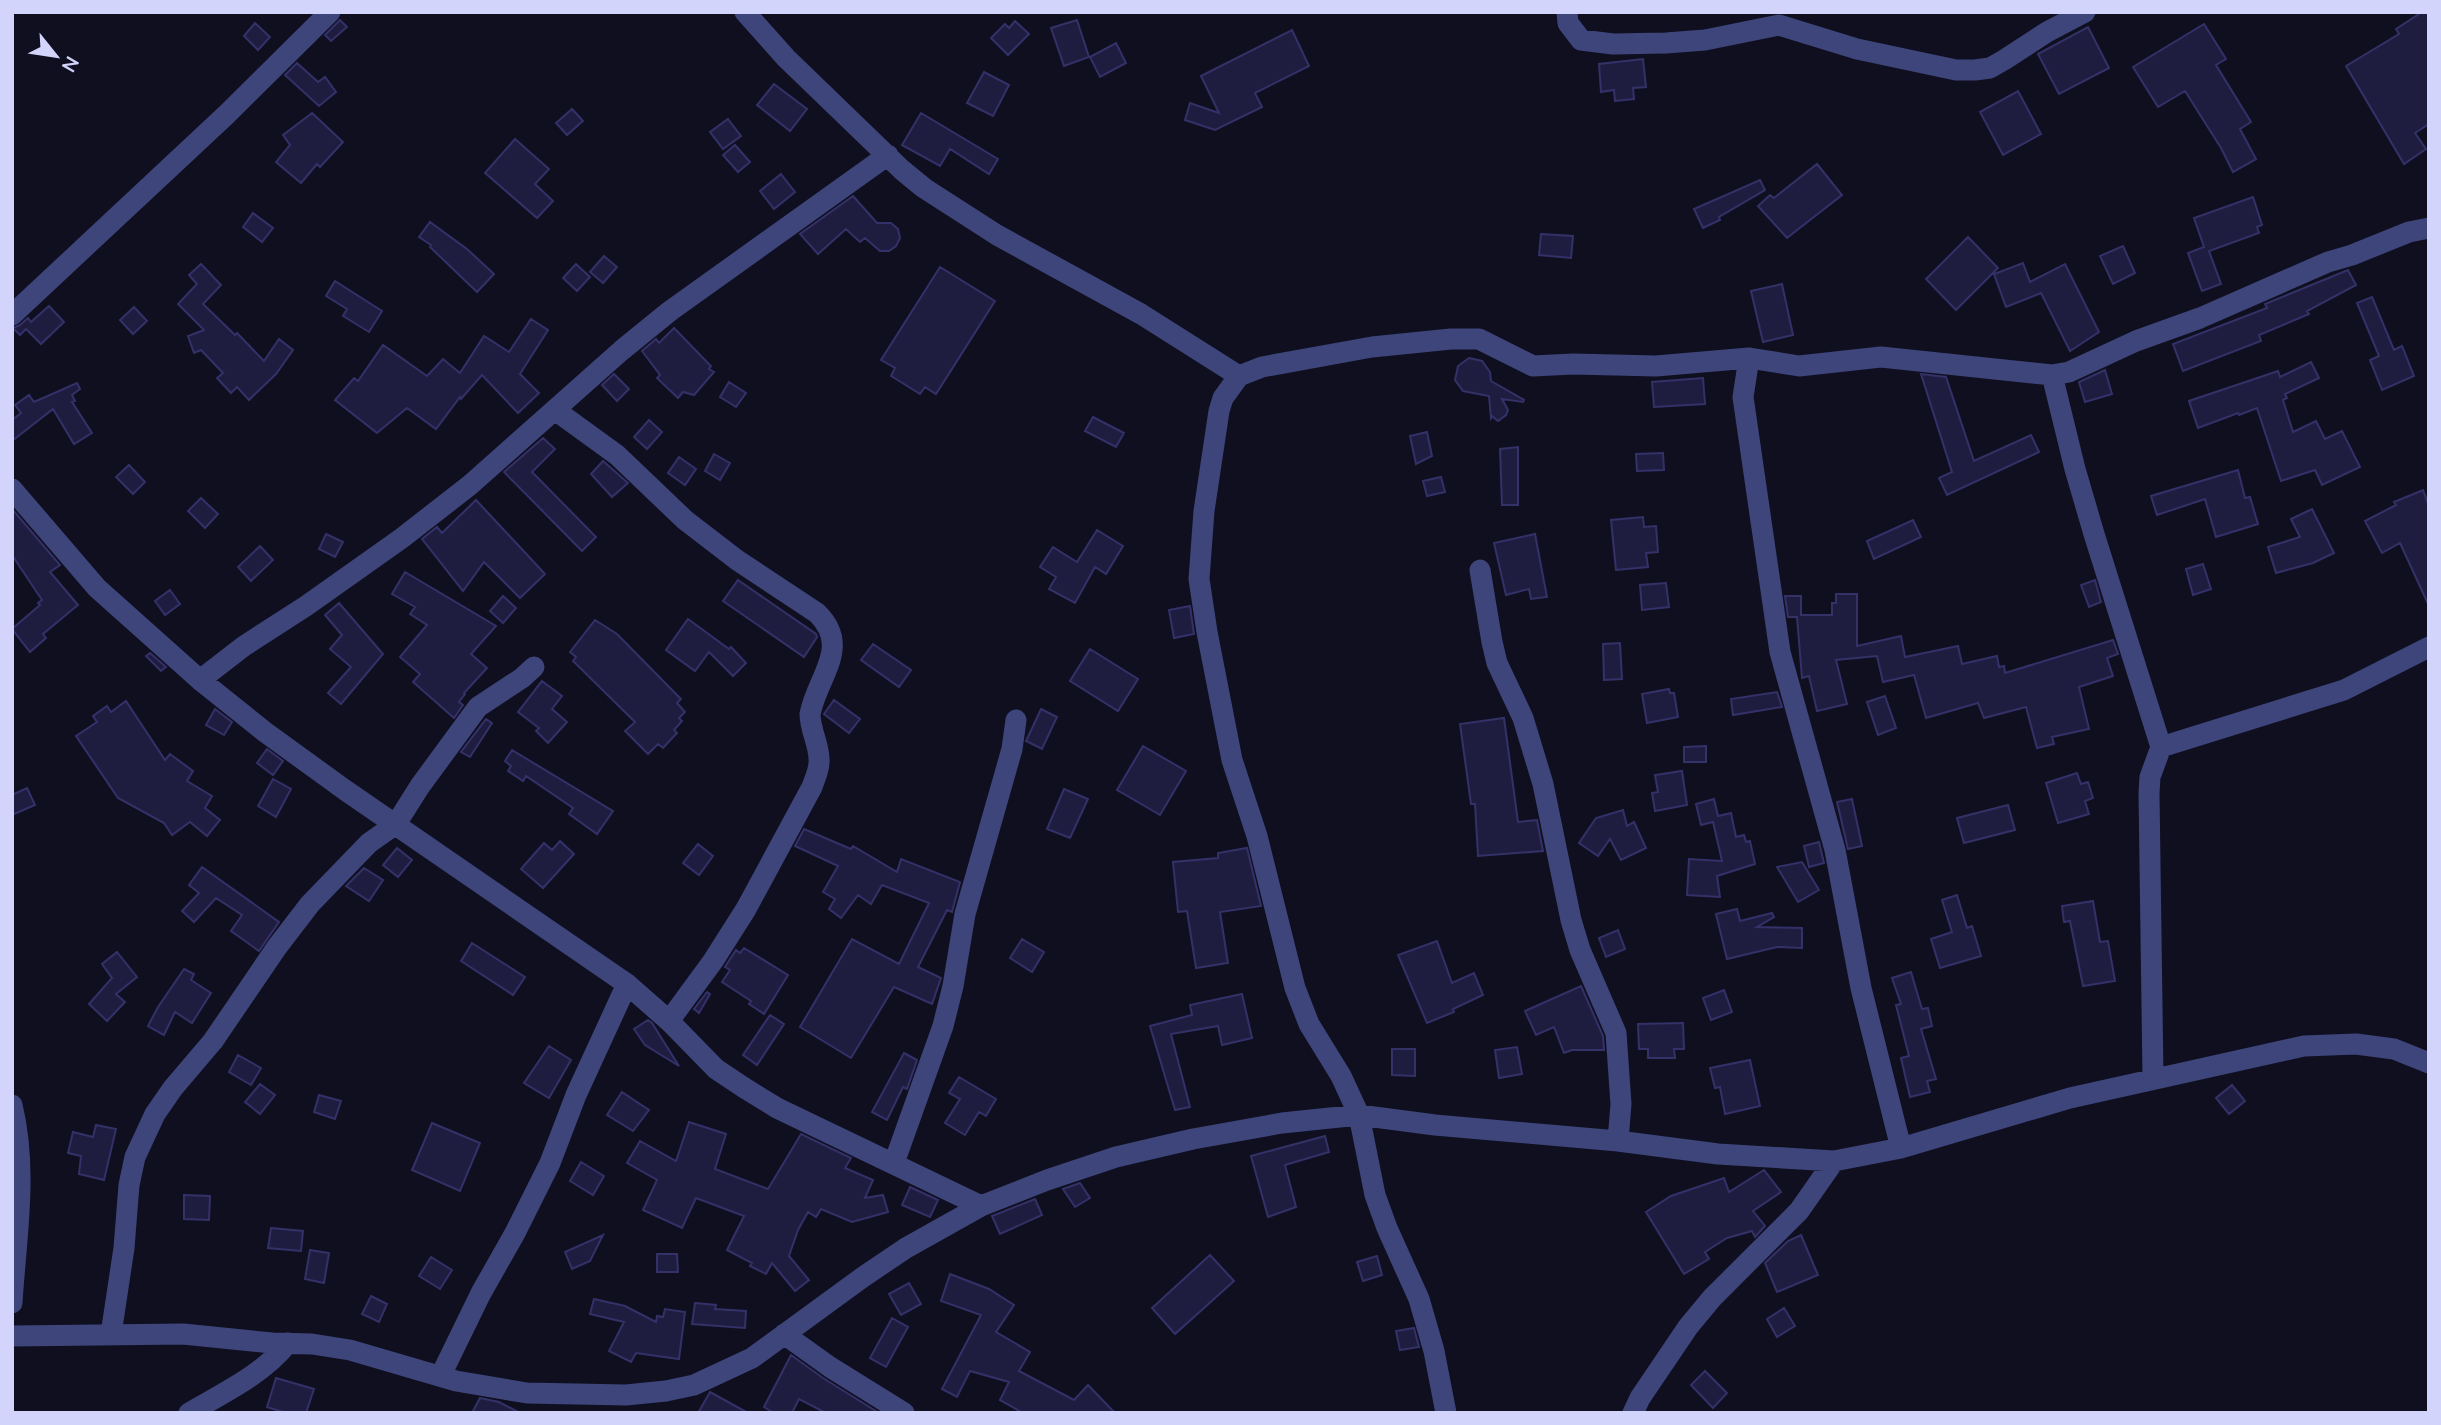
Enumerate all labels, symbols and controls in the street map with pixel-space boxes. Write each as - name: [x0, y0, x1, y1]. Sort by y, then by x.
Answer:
- north arrow: [21, 21, 91, 91]
- text: N: [57, 52, 85, 77]

